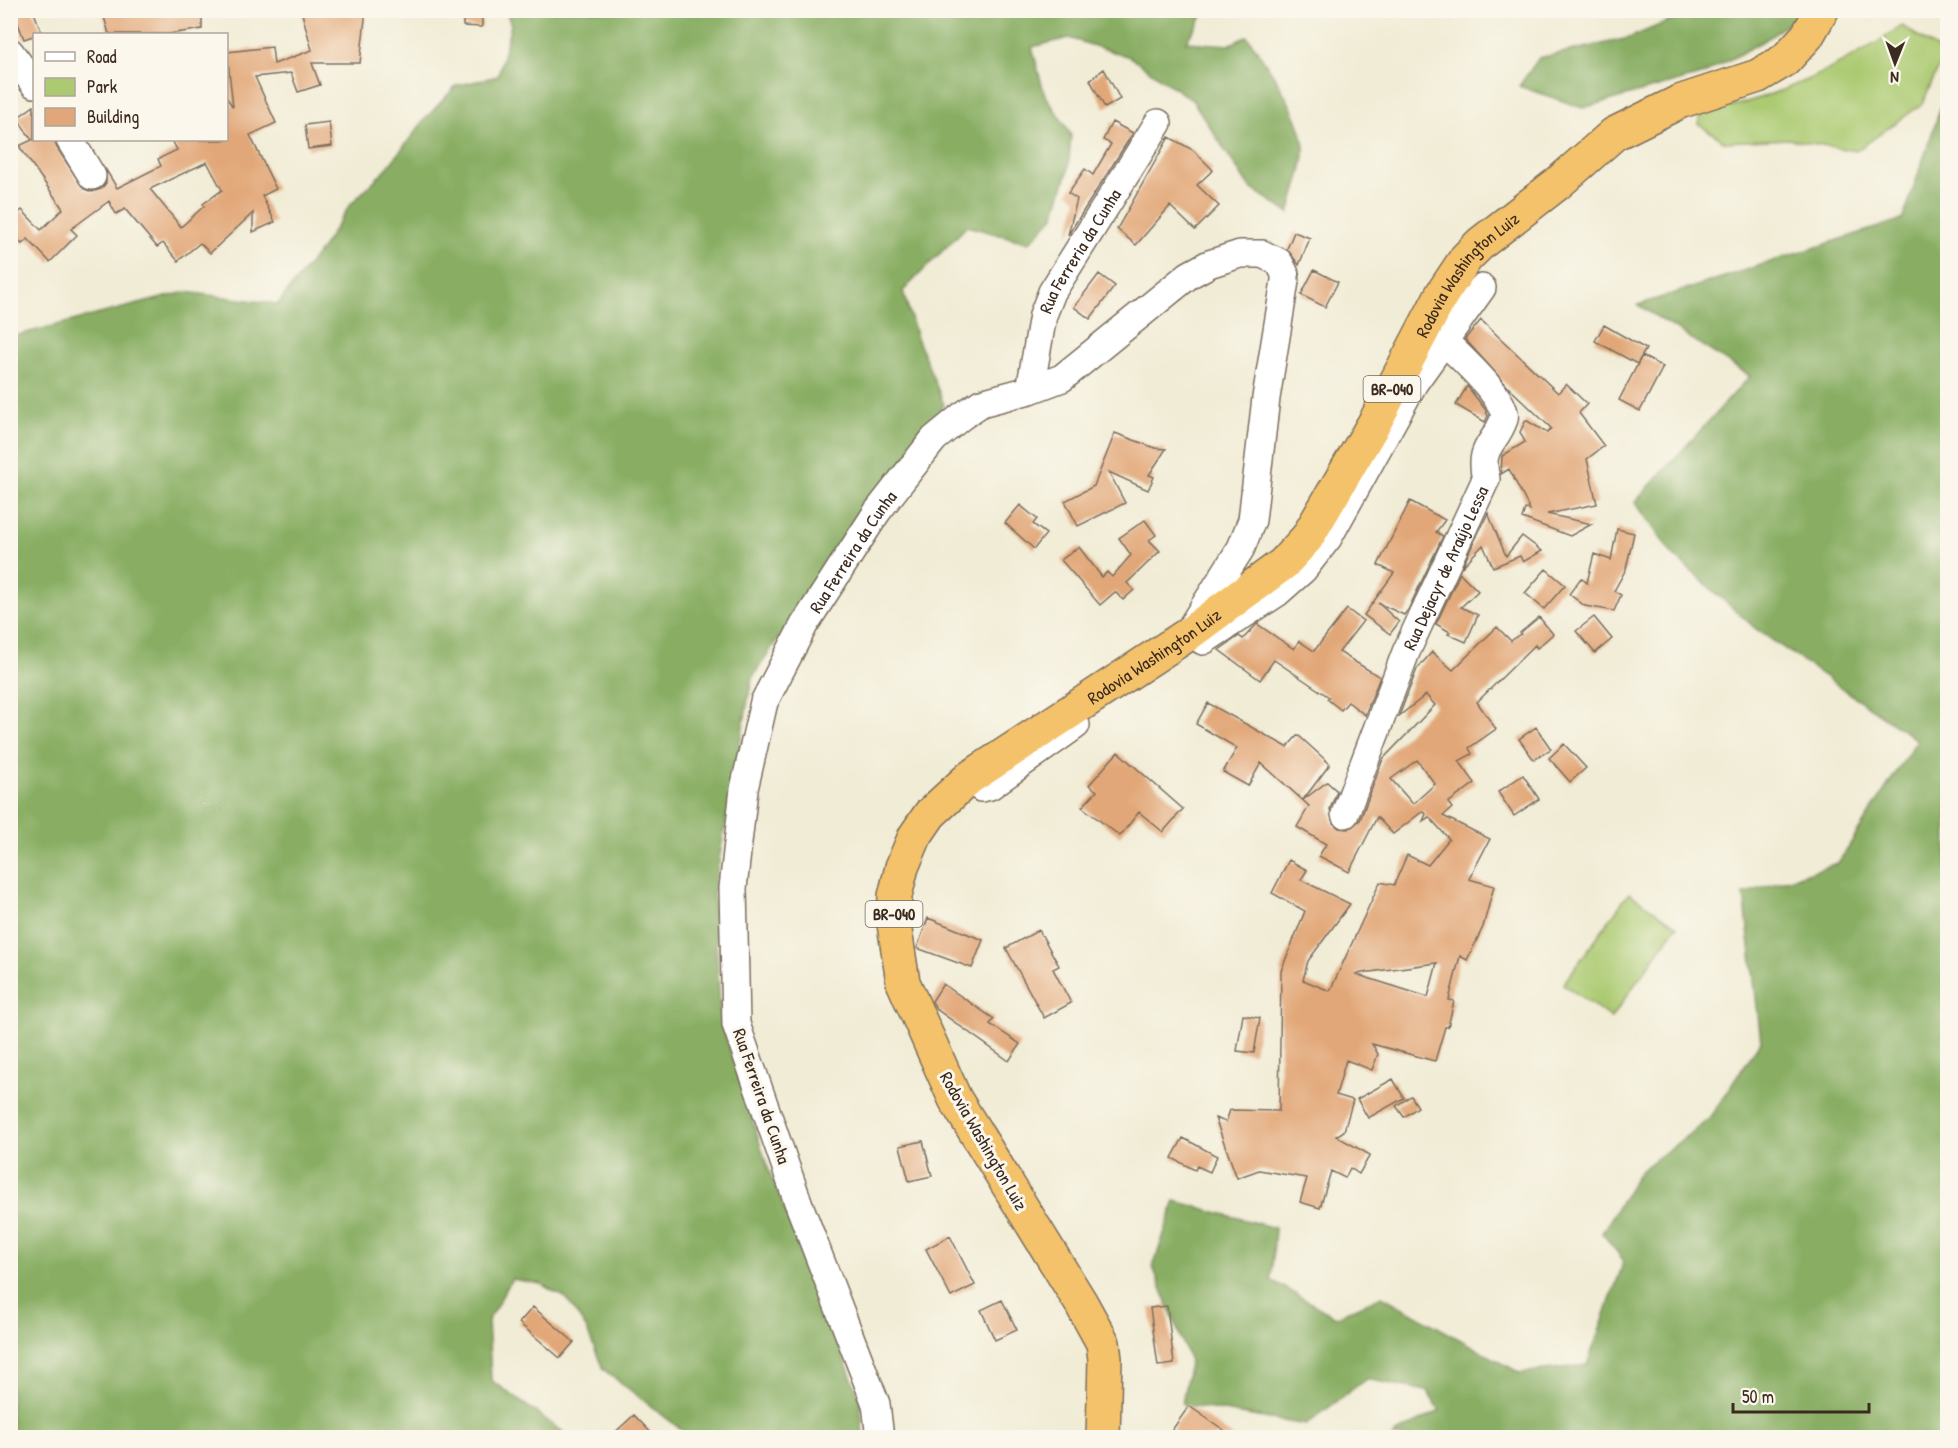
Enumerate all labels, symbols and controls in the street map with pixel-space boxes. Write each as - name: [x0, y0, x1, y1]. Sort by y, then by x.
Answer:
- legend: [33, 33, 228, 141]
- north arrow: [1865, 33, 1925, 93]
- text: Road: [87, 44, 117, 69]
- text: N: [1890, 67, 1899, 89]
- text: Park: [87, 74, 118, 99]
- text: Building: [87, 104, 139, 129]
- street label: Rua Ferreria da Cunha: [1032, 184, 1126, 317]
- street label: Rodovia Washington Luiz: [1409, 205, 1524, 342]
- road number: BR-040: [1364, 376, 1420, 402]
- street label: Rua Dejacyr de Araújo Lessa: [1396, 482, 1494, 654]
- street label: Rua Ferreira da Cunha: [803, 485, 902, 617]
- street label: Rodovia Washington Luiz: [1082, 602, 1226, 710]
- road number: BR-040: [866, 901, 922, 927]
- street label: Rua Ferreira da Cunha: [727, 1025, 797, 1167]
- street label: Rodovia Washington Luiz: [934, 1067, 1034, 1215]
- scale bar: [1733, 1376, 1870, 1414]
- text: 50 m: [1742, 1384, 1774, 1409]

